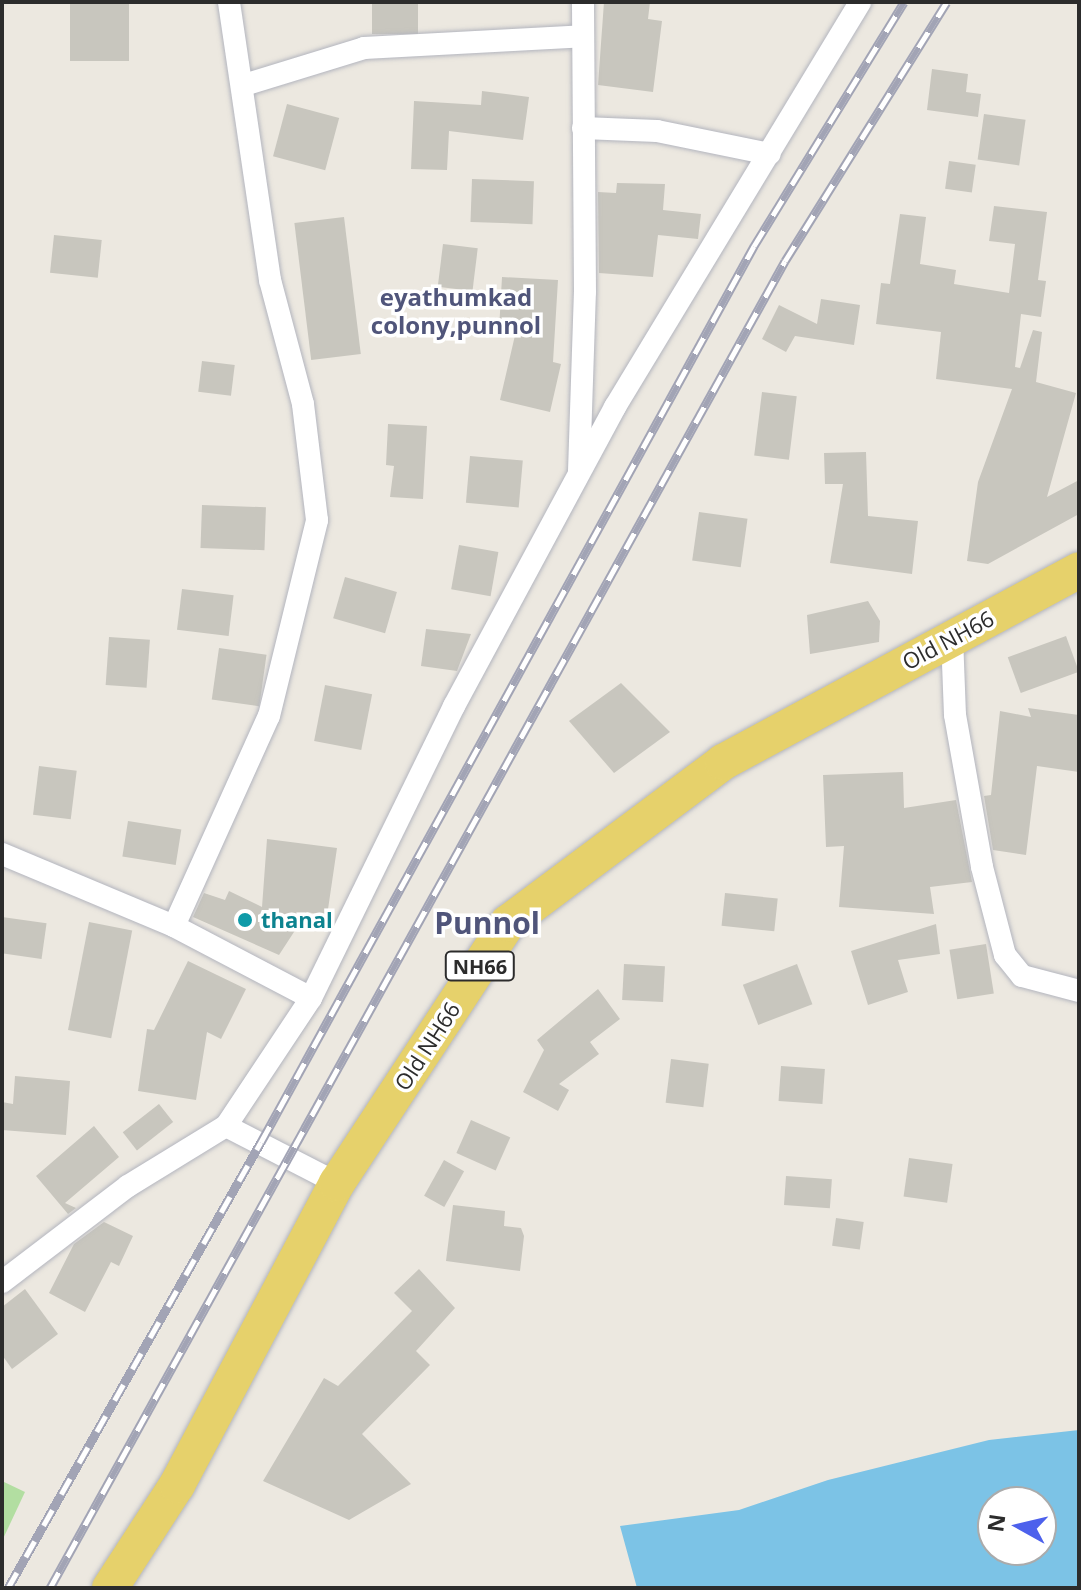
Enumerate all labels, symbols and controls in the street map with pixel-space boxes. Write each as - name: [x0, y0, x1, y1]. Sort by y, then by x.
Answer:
- district label: eyathumkad colony,punnol: [371, 283, 541, 339]
- street label: Old NH66: [898, 605, 998, 675]
- district label: Punnol: [434, 905, 540, 941]
- place label: thanal: [261, 907, 333, 933]
- marker: thanal: [236, 911, 254, 929]
- road number: NH66: [444, 950, 516, 982]
- street label: Old NH66: [389, 997, 465, 1095]
- north arrow: [977, 1486, 1057, 1566]
- text: N: [979, 1512, 1011, 1534]

